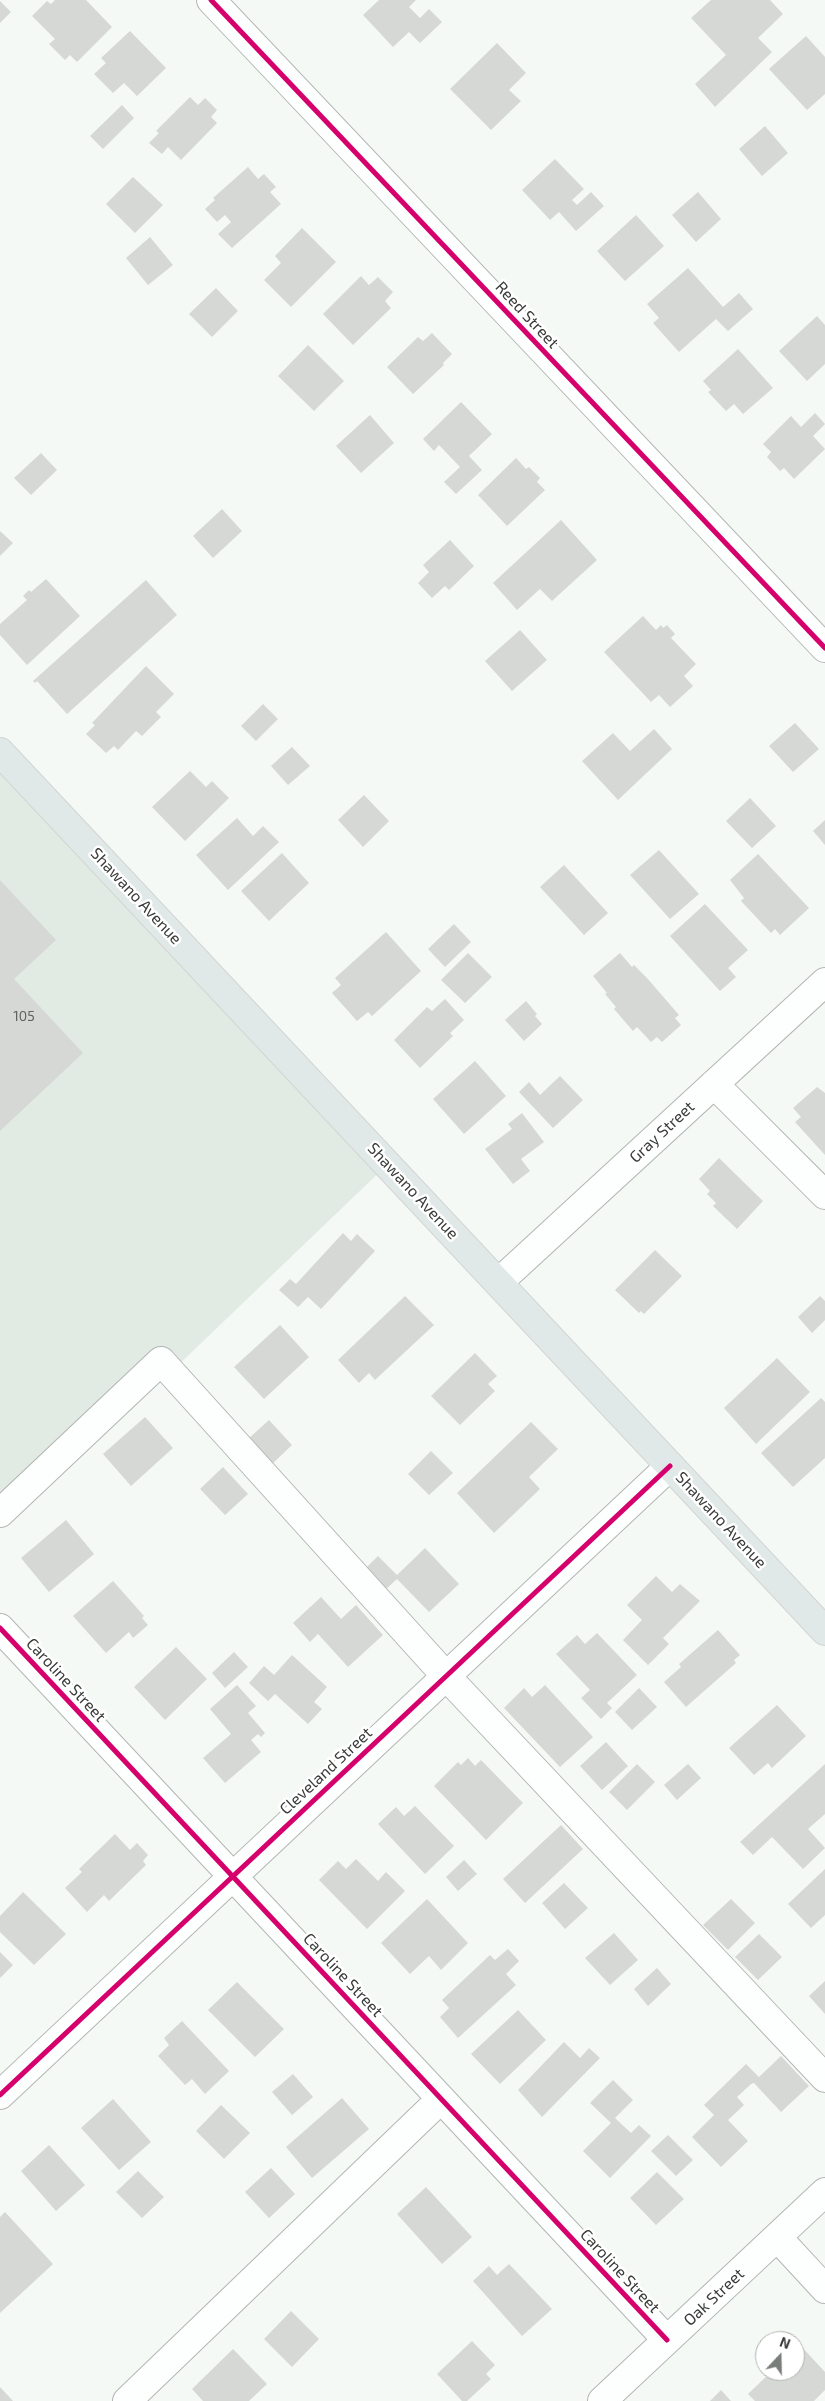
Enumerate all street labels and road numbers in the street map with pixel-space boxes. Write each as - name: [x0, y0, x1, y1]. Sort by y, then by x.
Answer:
- street label: Reed Street: [491, 278, 563, 352]
- street label: Shawano Avenue: [87, 844, 185, 948]
- street label: Gray Street: [626, 1097, 698, 1167]
- street label: Shawano Avenue: [364, 1139, 462, 1243]
- street label: Shawano Avenue: [672, 1468, 770, 1572]
- street label: Caroline Street: [22, 1634, 110, 1726]
- street label: Cleveland Street: [276, 1723, 376, 1819]
- street label: Caroline Street: [299, 1929, 387, 2021]
- street label: Caroline Street: [576, 2225, 664, 2317]
- street label: Oak Street: [680, 2264, 748, 2330]

